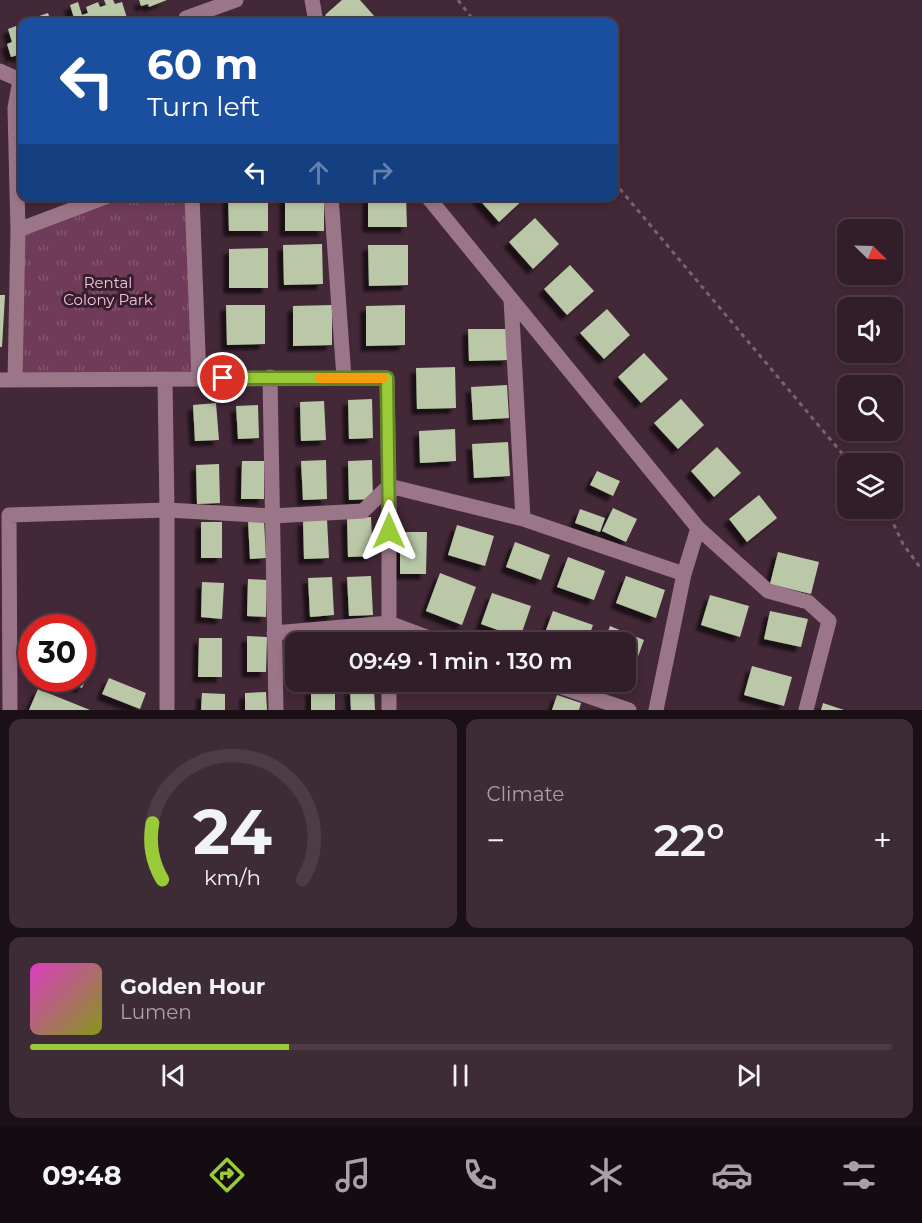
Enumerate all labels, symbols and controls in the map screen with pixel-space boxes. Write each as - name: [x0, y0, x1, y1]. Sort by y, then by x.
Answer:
- text: 60 m: [147, 38, 258, 90]
- icon: left: [48, 42, 126, 120]
- text: Turn left: [147, 90, 260, 123]
- icon: left: [239, 156, 272, 189]
- icon: ahead: [302, 156, 335, 189]
- icon: right: [365, 156, 398, 189]
- north arrow: [837, 219, 903, 285]
- map controls: [837, 219, 903, 519]
- park label: Rental Colony Park: [63, 273, 153, 309]
- button: sound: [837, 297, 903, 363]
- pin: [197, 352, 248, 403]
- icon: arrive: [206, 361, 239, 394]
- button: search: [837, 375, 903, 441]
- button: layers: [837, 453, 903, 519]
- position arrow: [357, 499, 421, 563]
- speed limit sign: 30: [18, 614, 96, 692]
- text: 09:49 · 1 min · 130 m: [349, 648, 572, 675]
- text: Climate: [487, 782, 564, 806]
- text: 24: [193, 794, 272, 870]
- text: 22°: [654, 812, 725, 867]
- text: −: [487, 820, 505, 860]
- text: +: [873, 820, 892, 860]
- text: km/h: [204, 865, 261, 891]
- text: Golden Hour: [120, 973, 265, 1000]
- text: Lumen: [120, 1000, 192, 1024]
- icon: previous: [157, 1059, 190, 1092]
- icon: pause: [444, 1059, 477, 1092]
- icon: next: [732, 1059, 765, 1092]
- icon: directions: [206, 1154, 248, 1196]
- icon: music: [332, 1154, 374, 1196]
- icon: phone: [459, 1154, 501, 1196]
- icon: climate: [585, 1154, 627, 1196]
- icon: car: [711, 1154, 753, 1196]
- icon: filters: [838, 1154, 880, 1196]
- text: 09:48: [42, 1159, 122, 1192]

